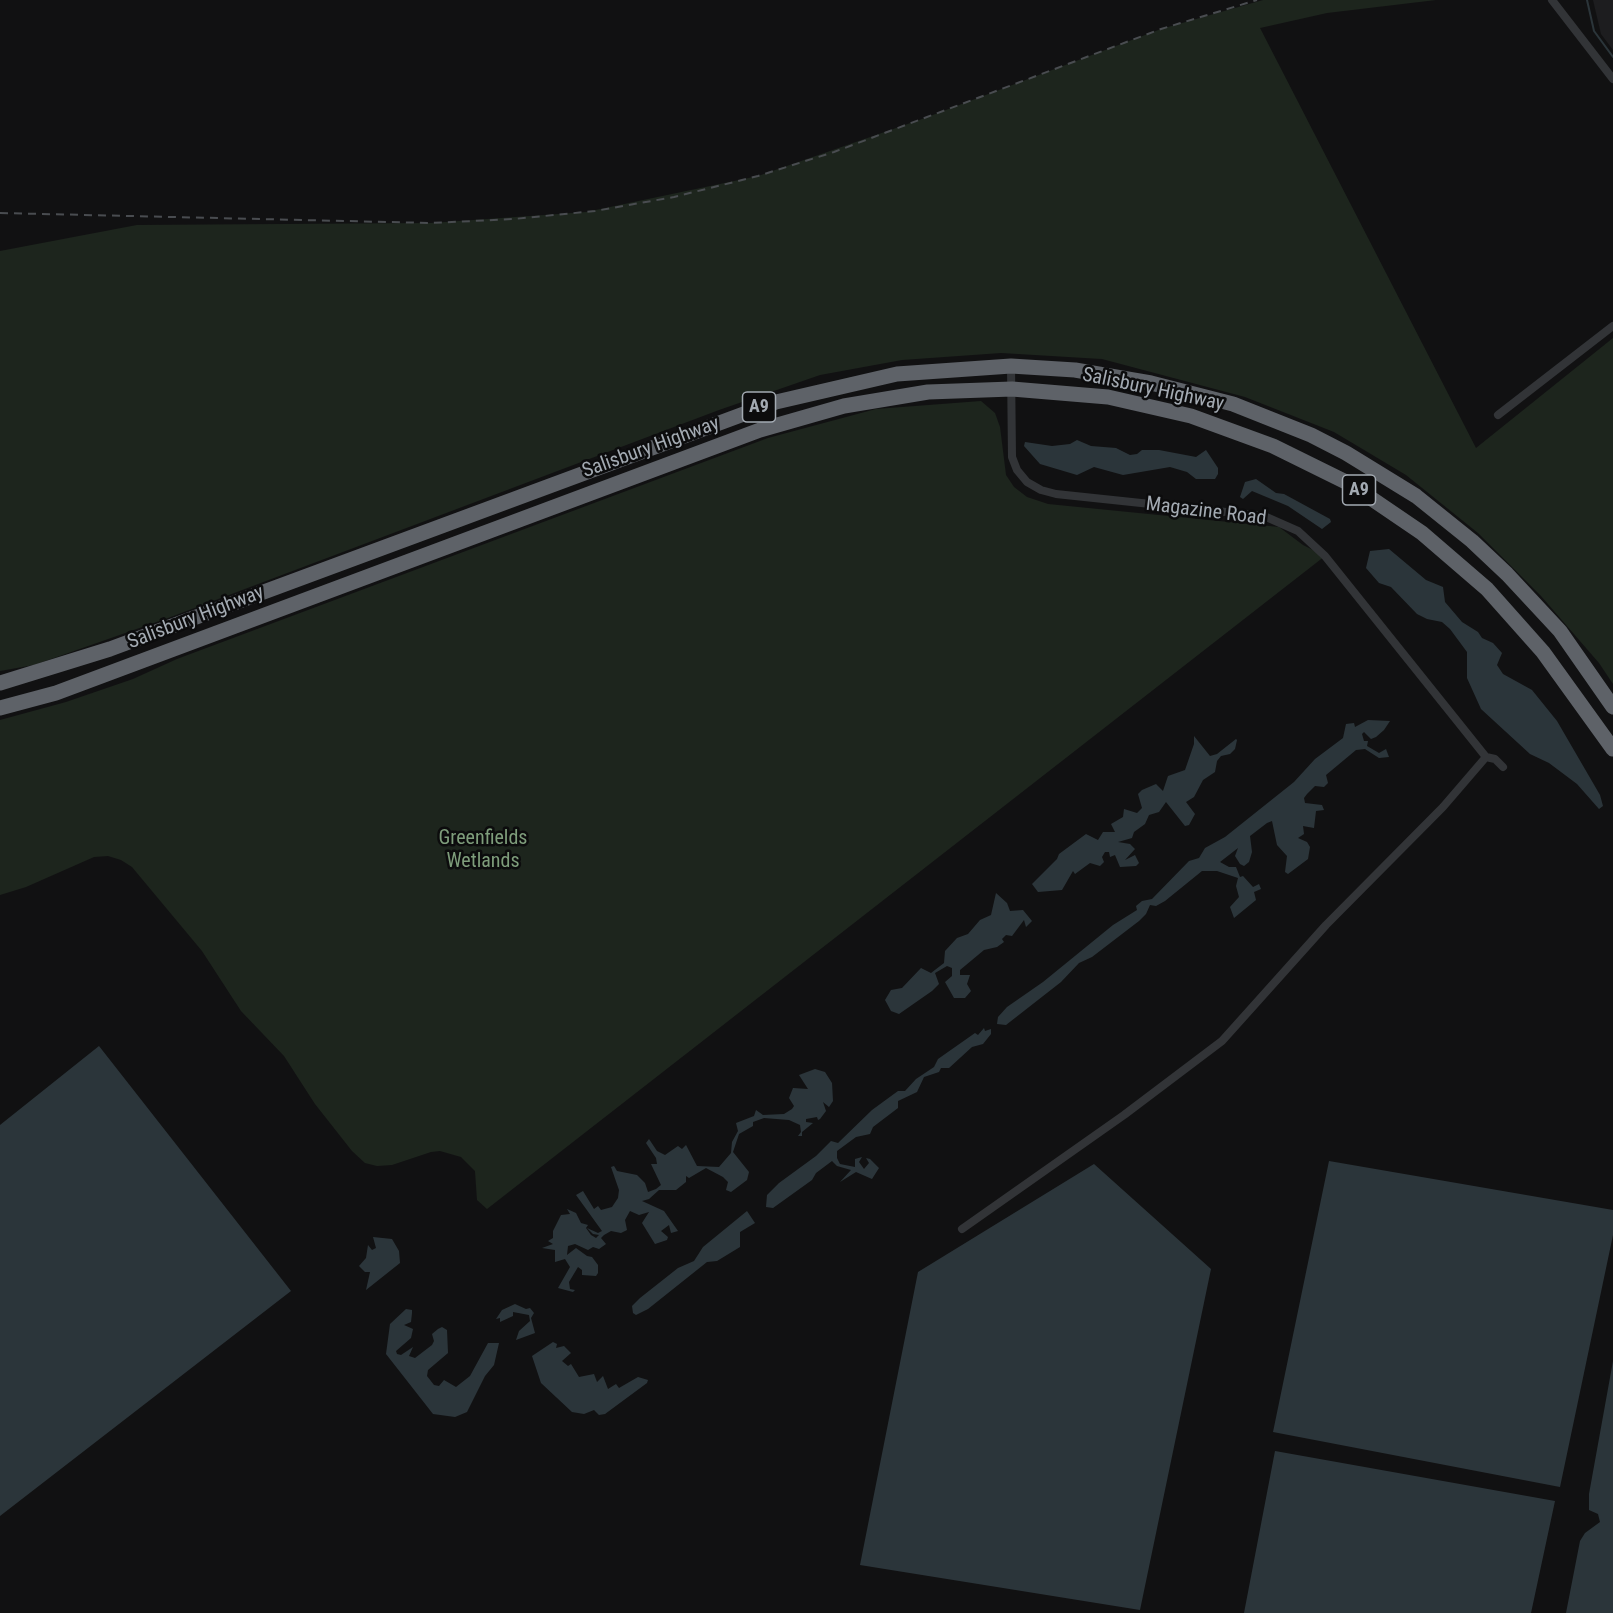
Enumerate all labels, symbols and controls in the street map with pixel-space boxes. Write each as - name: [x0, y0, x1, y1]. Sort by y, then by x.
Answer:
- street label: Salisbury Highway: [1080, 363, 1226, 417]
- road number: A9: [742, 392, 776, 422]
- street label: Salisbury Highway: [579, 412, 723, 484]
- road number: A9: [1342, 475, 1376, 505]
- street label: Magazine Road: [1144, 493, 1268, 531]
- street label: Salisbury Highway: [124, 581, 268, 655]
- park label: Greenfields Wetlands: [439, 827, 527, 874]

